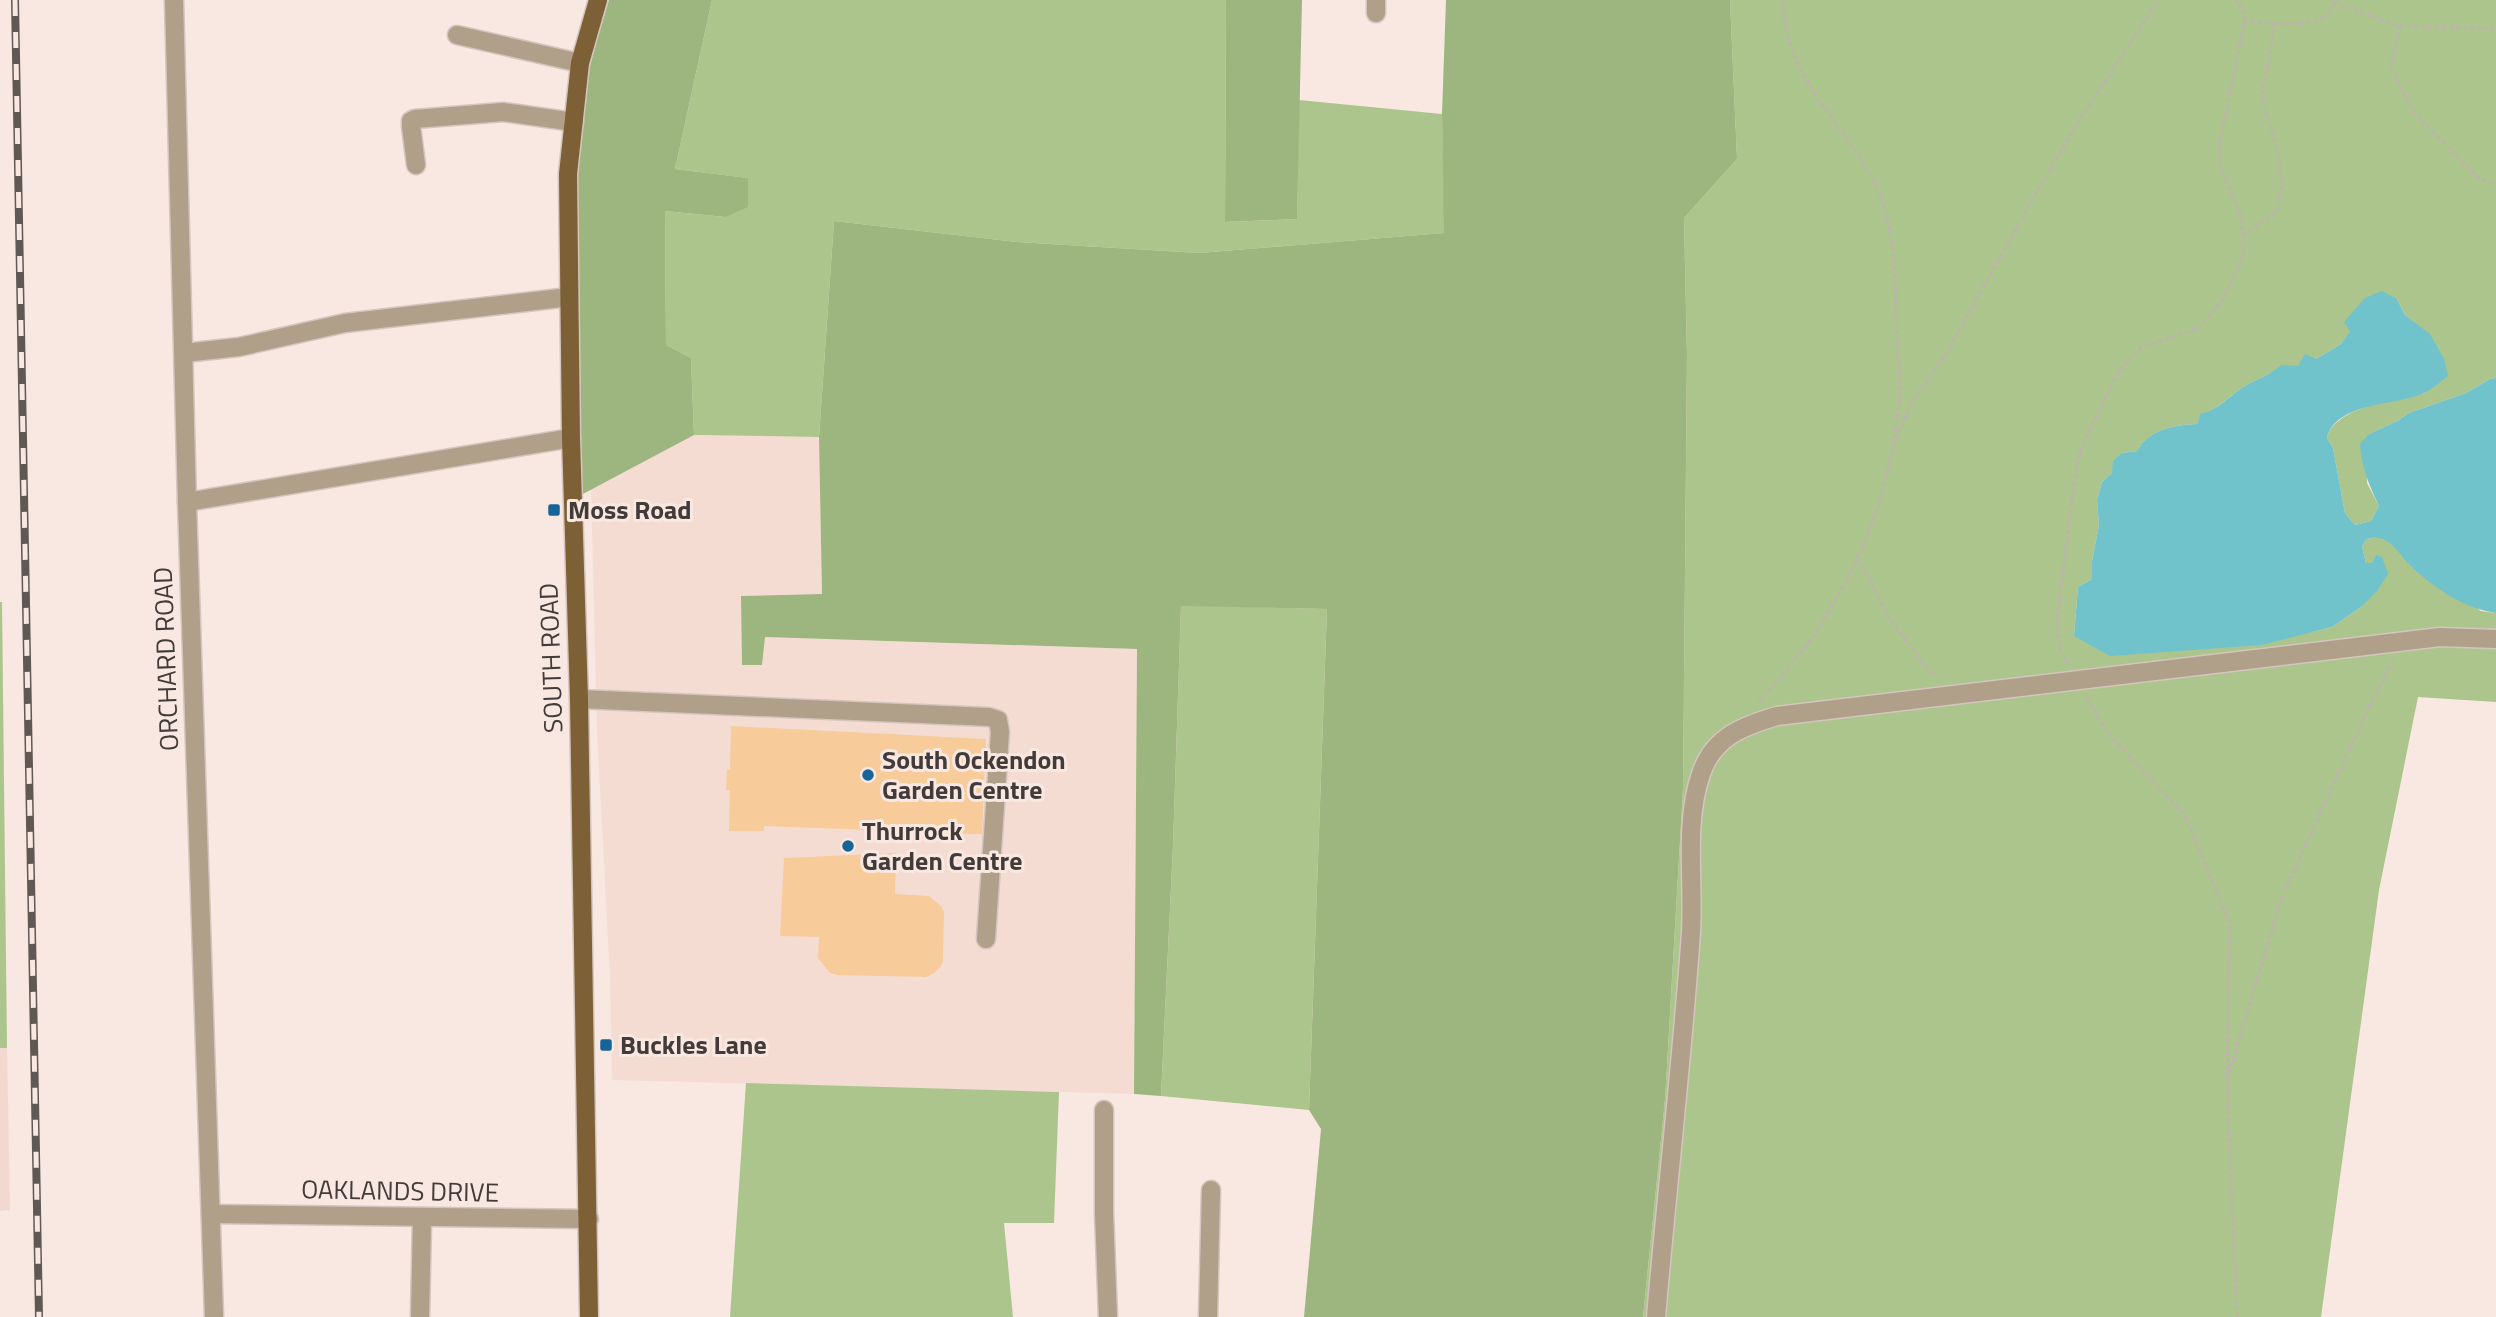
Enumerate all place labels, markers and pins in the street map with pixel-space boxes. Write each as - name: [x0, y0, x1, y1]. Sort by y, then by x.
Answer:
- place label: Moss Road: [568, 490, 692, 529]
- marker: Moss Road: [546, 502, 562, 518]
- place label: South Ockendon Garden Centre: [882, 740, 1066, 809]
- marker: South Ockendon Garden Centre: [860, 767, 876, 783]
- place label: Thurrock Garden Centre: [862, 811, 1022, 880]
- marker: Thurrock Garden Centre: [840, 838, 856, 854]
- place label: Buckles Lane: [620, 1025, 767, 1064]
- marker: Buckles Lane: [598, 1037, 614, 1053]

